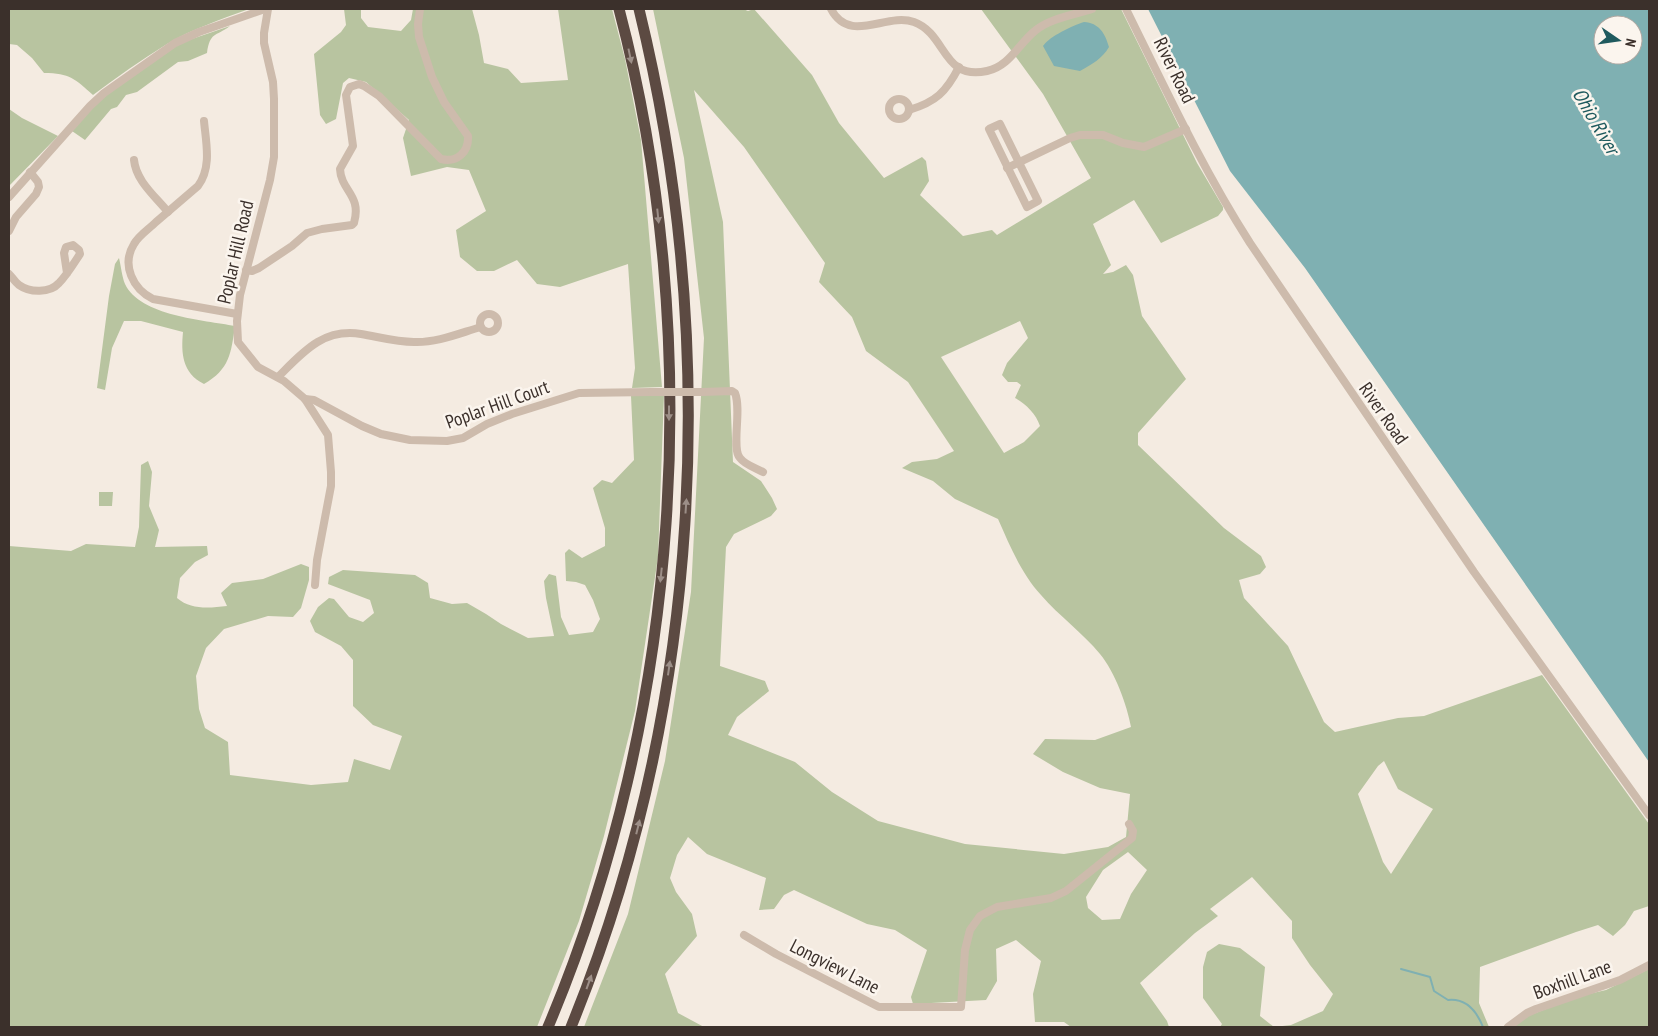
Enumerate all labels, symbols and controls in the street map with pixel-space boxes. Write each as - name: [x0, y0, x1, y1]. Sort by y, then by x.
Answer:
- north arrow: [1593, 15, 1643, 65]
- street label: River Road: [1149, 33, 1201, 107]
- text: N: [1621, 37, 1640, 49]
- one-way arrow: [626, 49, 634, 64]
- water label: Ohio River: [1567, 83, 1627, 161]
- street label: Poplar Hill Road: [211, 198, 259, 306]
- one-way arrow: [654, 209, 662, 225]
- street label: Poplar Hill Court: [442, 374, 553, 434]
- street label: River Road: [1354, 377, 1414, 449]
- one-way arrow: [665, 406, 673, 422]
- one-way arrow: [683, 498, 691, 514]
- one-way arrow: [657, 568, 665, 584]
- one-way arrow: [665, 659, 673, 675]
- one-way arrow: [634, 819, 642, 834]
- street label: Longview Lane: [786, 933, 884, 999]
- street label: Boxhill Lane: [1530, 954, 1614, 1004]
- one-way arrow: [585, 974, 593, 989]

